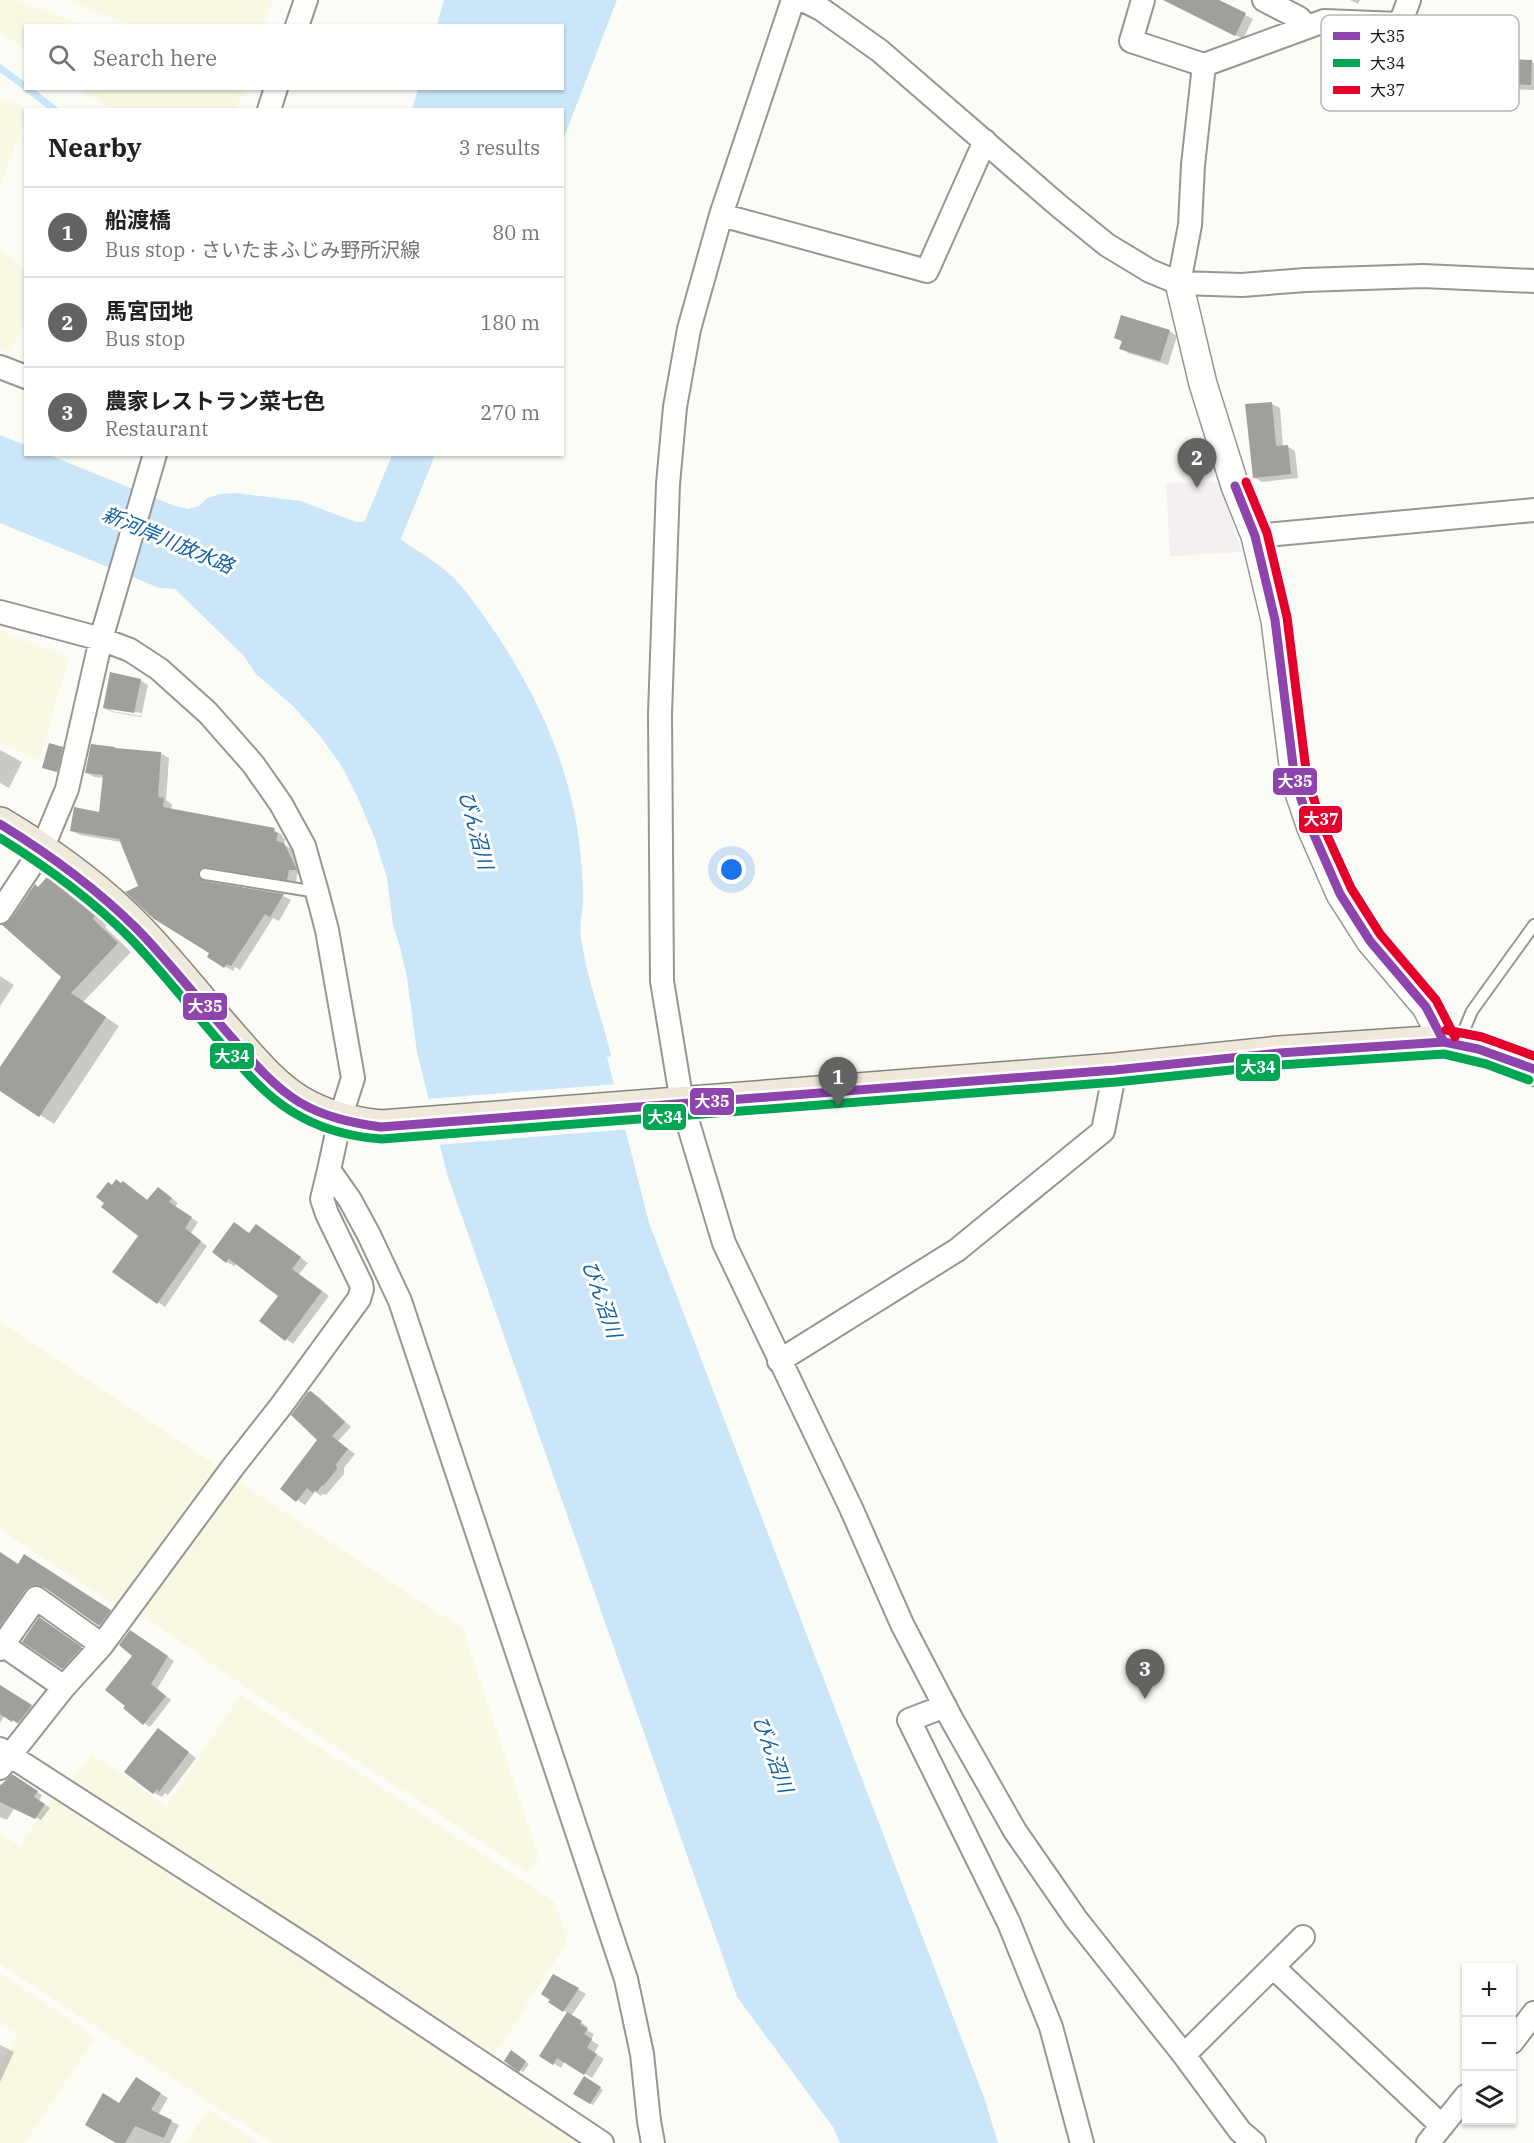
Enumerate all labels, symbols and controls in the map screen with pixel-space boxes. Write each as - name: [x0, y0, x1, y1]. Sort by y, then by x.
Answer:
- legend: [1321, 15, 1519, 111]
- search box: [24, 24, 564, 90]
- text: 大35: [1370, 26, 1405, 46]
- icon: search: [45, 41, 78, 74]
- text: Search here: [93, 43, 217, 72]
- text: 大34: [1370, 53, 1405, 73]
- text: 大37: [1370, 80, 1405, 100]
- text: Nearby: [48, 130, 142, 164]
- text: 3 results: [459, 134, 540, 161]
- text: 船渡橋: [105, 205, 171, 234]
- text: 1: [62, 219, 74, 246]
- text: 80 m: [492, 219, 540, 246]
- text: Bus stop · さいたまふじみ野所沢線: [105, 236, 420, 263]
- text: 馬宮団地: [105, 296, 193, 325]
- text: 2: [62, 309, 74, 336]
- text: 180 m: [480, 309, 540, 336]
- text: Bus stop: [105, 325, 185, 352]
- text: 農家レストラン菜七色: [105, 386, 325, 415]
- text: 3: [62, 399, 74, 426]
- text: 270 m: [480, 399, 540, 426]
- text: Restaurant: [105, 415, 208, 442]
- pin: 2: [1178, 438, 1216, 488]
- water label: 新河岸川放水路: [98, 500, 240, 580]
- line badge: 大35: [1272, 767, 1318, 796]
- text: 大35: [1277, 771, 1313, 791]
- water label: びん沼川: [453, 788, 500, 874]
- line badge: 大37: [1298, 805, 1343, 834]
- text: 大37: [1303, 809, 1339, 829]
- your location: [717, 855, 746, 884]
- line badge: 大35: [182, 992, 228, 1021]
- text: 大35: [187, 996, 223, 1016]
- line badge: 大34: [209, 1042, 255, 1070]
- text: 大34: [214, 1046, 250, 1066]
- line badge: 大34: [1235, 1053, 1281, 1082]
- text: 大34: [1240, 1057, 1276, 1077]
- pin: 1: [818, 1058, 858, 1107]
- line badge: 大35: [689, 1087, 735, 1116]
- text: 大35: [694, 1091, 730, 1111]
- line badge: 大34: [642, 1103, 687, 1131]
- text: 大34: [647, 1107, 683, 1127]
- water label: びん沼川: [577, 1257, 629, 1343]
- pin: 3: [1126, 1650, 1164, 1699]
- water label: びん沼川: [747, 1712, 801, 1798]
- map controls: [1462, 1963, 1516, 2125]
- button: +: [1462, 1963, 1516, 2017]
- button: −: [1462, 2017, 1516, 2071]
- button: layers: [1462, 2071, 1516, 2125]

